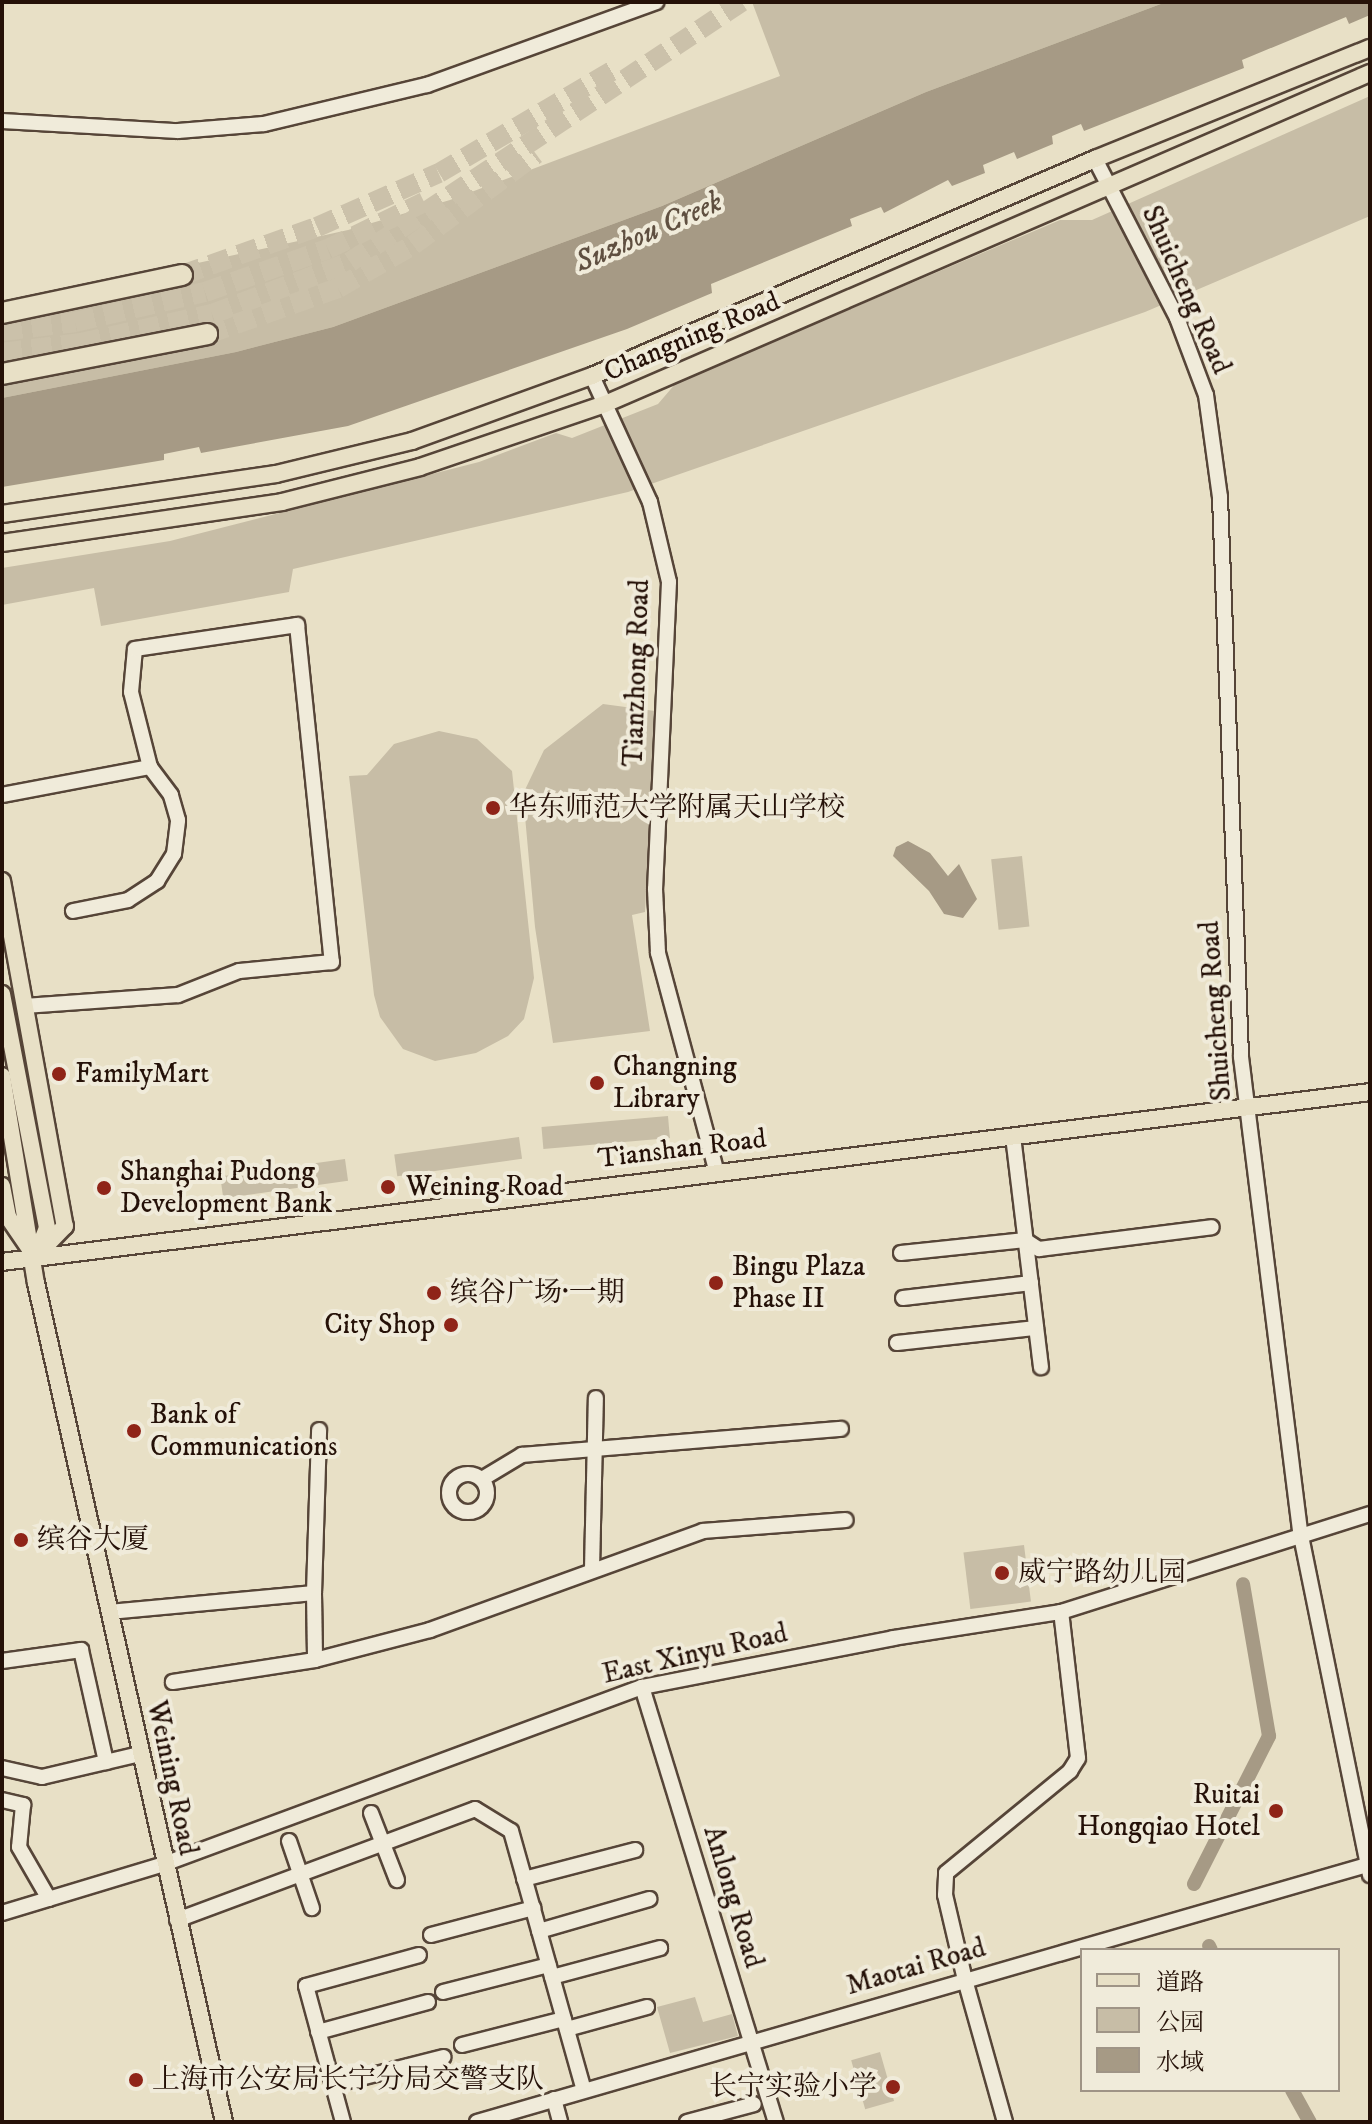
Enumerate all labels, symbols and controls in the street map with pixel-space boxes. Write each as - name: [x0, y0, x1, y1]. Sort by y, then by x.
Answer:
- water label: Suzhou Creek: [570, 185, 728, 281]
- street label: Shuicheng Road: [1134, 201, 1238, 379]
- street label: Changning Road: [599, 285, 785, 389]
- street label: Tianzhong Road: [617, 579, 657, 767]
- place label: 华东师范大学附属天山学校: [509, 791, 845, 825]
- marker: 华东师范大学附属天山学校: [484, 799, 502, 817]
- street label: Shuicheng Road: [1193, 920, 1239, 1102]
- place label: Changning Library: [613, 1050, 737, 1116]
- place label: FamilyMart: [75, 1057, 209, 1091]
- marker: FamilyMart: [50, 1065, 68, 1083]
- marker: Changning Library: [588, 1074, 606, 1092]
- street label: Tianshan Road: [596, 1122, 768, 1176]
- place label: Shanghai Pudong Development Bank: [120, 1155, 332, 1221]
- place label: Weining Road: [406, 1170, 563, 1204]
- marker: Weining Road: [377, 1176, 399, 1198]
- marker: Shanghai Pudong Development Bank: [95, 1179, 113, 1197]
- place label: Bingu Plaza Phase II: [732, 1250, 865, 1316]
- marker: Bingu Plaza Phase II: [707, 1274, 725, 1292]
- place label: 缤谷广场·一期: [450, 1276, 625, 1310]
- marker: 缤谷广场·一期: [425, 1284, 443, 1302]
- place label: City Shop: [324, 1308, 435, 1342]
- marker: City Shop: [442, 1316, 460, 1334]
- place label: Bank of Communications: [150, 1398, 337, 1464]
- marker: Bank of Communications: [125, 1422, 143, 1440]
- place label: 缤谷大厦: [37, 1523, 149, 1557]
- marker: 缤谷大厦: [12, 1531, 30, 1549]
- place label: 威宁路幼儿园: [1018, 1556, 1186, 1590]
- marker: 威宁路幼儿园: [993, 1564, 1011, 1582]
- street label: East Xinyu Road: [599, 1616, 791, 1692]
- street label: Weining Road: [139, 1698, 205, 1858]
- place label: Ruitai Hongqiao Hotel: [1077, 1778, 1260, 1844]
- marker: Ruitai Hongqiao Hotel: [1267, 1802, 1285, 1820]
- street label: Anlong Road: [695, 1822, 771, 1972]
- street label: Maotai Road: [843, 1931, 989, 2003]
- legend: [1080, 1948, 1340, 2092]
- text: 道路: [1156, 1968, 1204, 1998]
- text: 公园: [1156, 2008, 1204, 2038]
- text: 水域: [1156, 2048, 1204, 2078]
- place label: 上海市公安局长宁分局交警支队: [152, 2063, 544, 2097]
- place label: 长宁实验小学: [709, 2070, 877, 2104]
- marker: 上海市公安局长宁分局交警支队: [127, 2071, 145, 2089]
- marker: 长宁实验小学: [884, 2078, 902, 2096]

